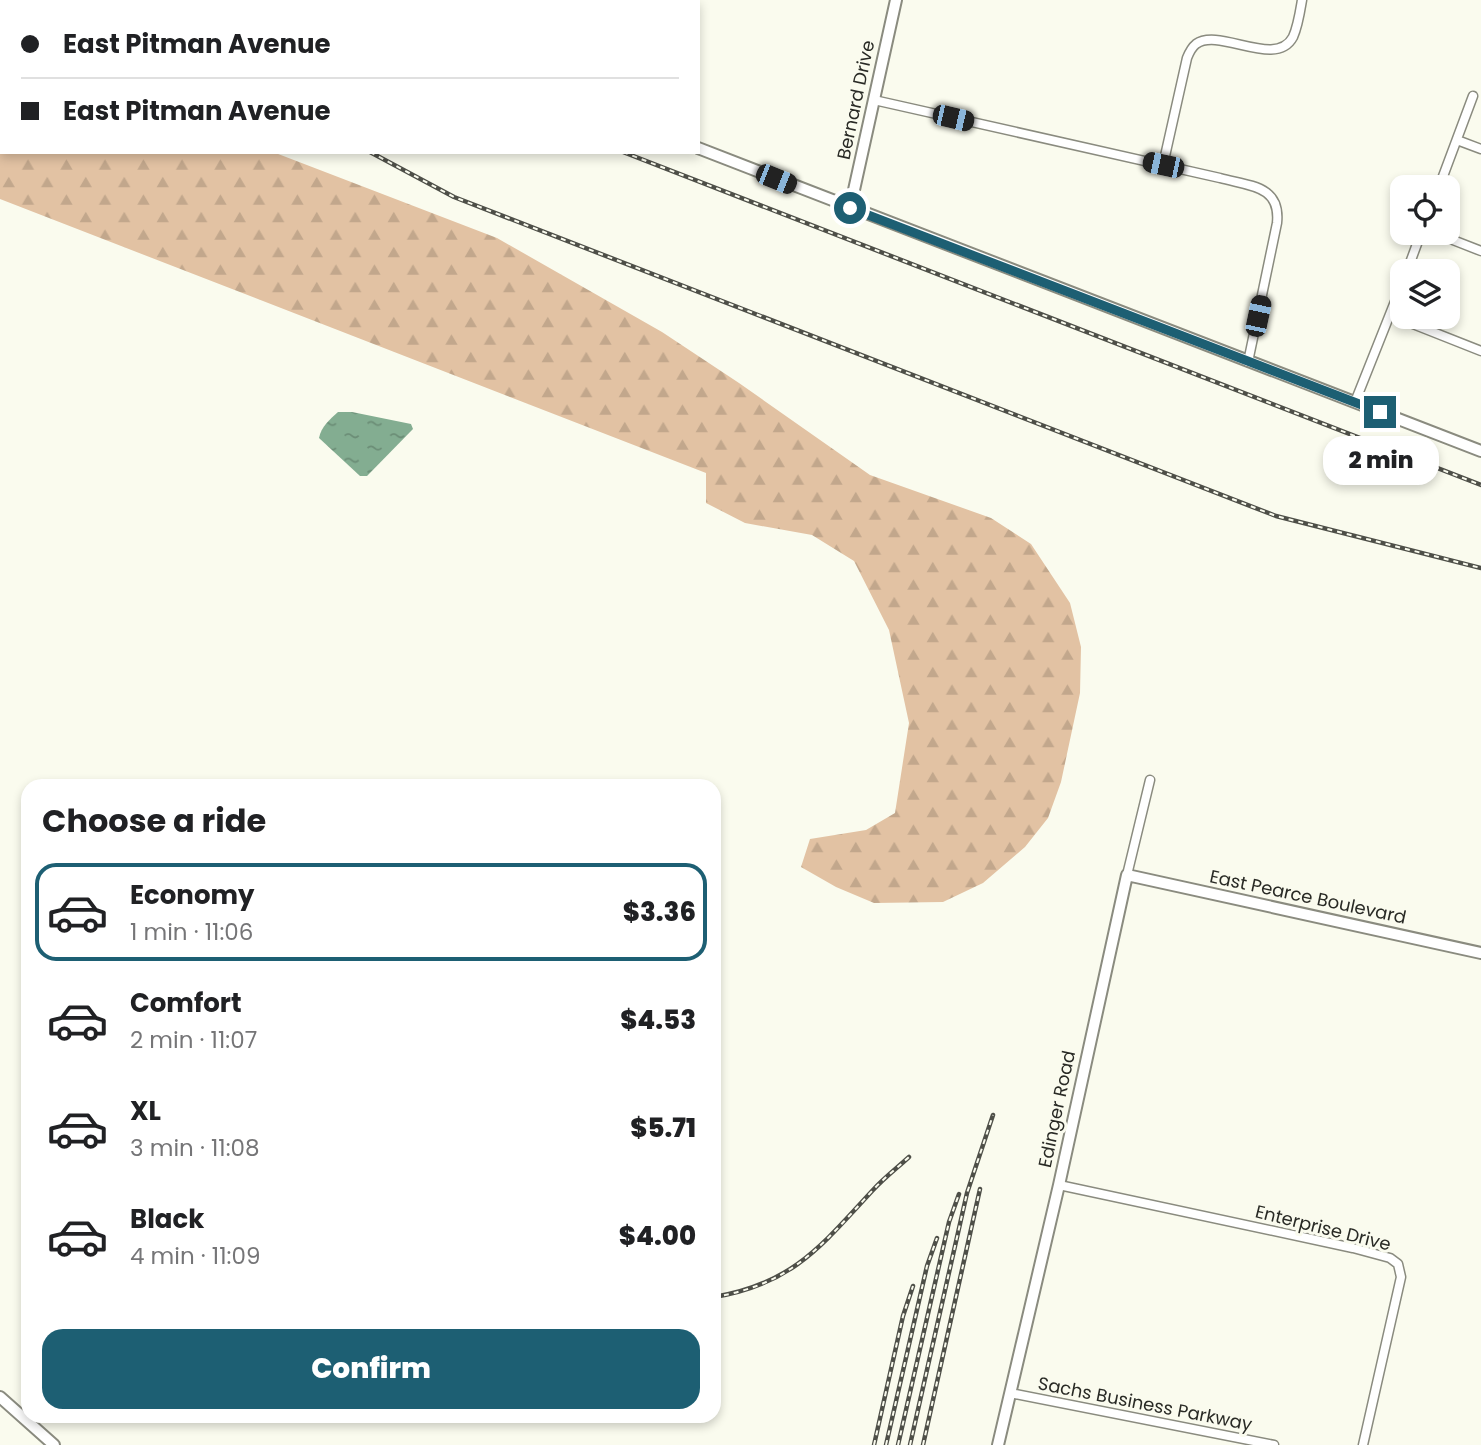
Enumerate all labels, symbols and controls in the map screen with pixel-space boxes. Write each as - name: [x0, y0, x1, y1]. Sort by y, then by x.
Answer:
- text: East Pitman Avenue: [63, 26, 331, 62]
- street label: Bernard Drive: [831, 38, 880, 162]
- text: East Pitman Avenue: [63, 93, 331, 129]
- car: [931, 103, 976, 133]
- car: [1141, 150, 1186, 180]
- car: [753, 161, 800, 197]
- map controls: [1390, 175, 1460, 329]
- button: locate: [1390, 175, 1460, 245]
- route start: [834, 192, 866, 224]
- button: layers: [1390, 259, 1460, 329]
- car: [1244, 293, 1273, 339]
- route end: [1364, 396, 1396, 428]
- callout: 2 min: [1322, 436, 1438, 486]
- text: 2 min: [1349, 444, 1413, 476]
- text: Choose a ride: [42, 798, 266, 843]
- street label: East Pearce Boulevard: [1208, 863, 1409, 930]
- text: Economy: [130, 877, 254, 913]
- icon: car: [46, 881, 109, 944]
- text: $3.36: [623, 894, 696, 930]
- text: 1 min · 11:06: [130, 916, 253, 948]
- text: Comfort: [130, 985, 242, 1021]
- icon: car: [46, 989, 109, 1052]
- text: $4.53: [620, 1002, 696, 1038]
- text: 2 min · 11:07: [130, 1024, 257, 1056]
- street label: Edinger Road: [1032, 1048, 1081, 1170]
- text: XL: [130, 1093, 161, 1129]
- icon: car: [46, 1097, 109, 1160]
- text: $5.71: [630, 1110, 696, 1146]
- text: 3 min · 11:08: [130, 1132, 260, 1164]
- street label: Enterprise Drive: [1253, 1199, 1394, 1256]
- text: Black: [130, 1201, 204, 1237]
- icon: car: [46, 1205, 109, 1268]
- text: $4.00: [619, 1218, 696, 1254]
- text: 4 min · 11:09: [130, 1240, 260, 1272]
- button: Confirm: [42, 1329, 700, 1409]
- street label: Sachs Business Parkway: [1036, 1370, 1254, 1437]

